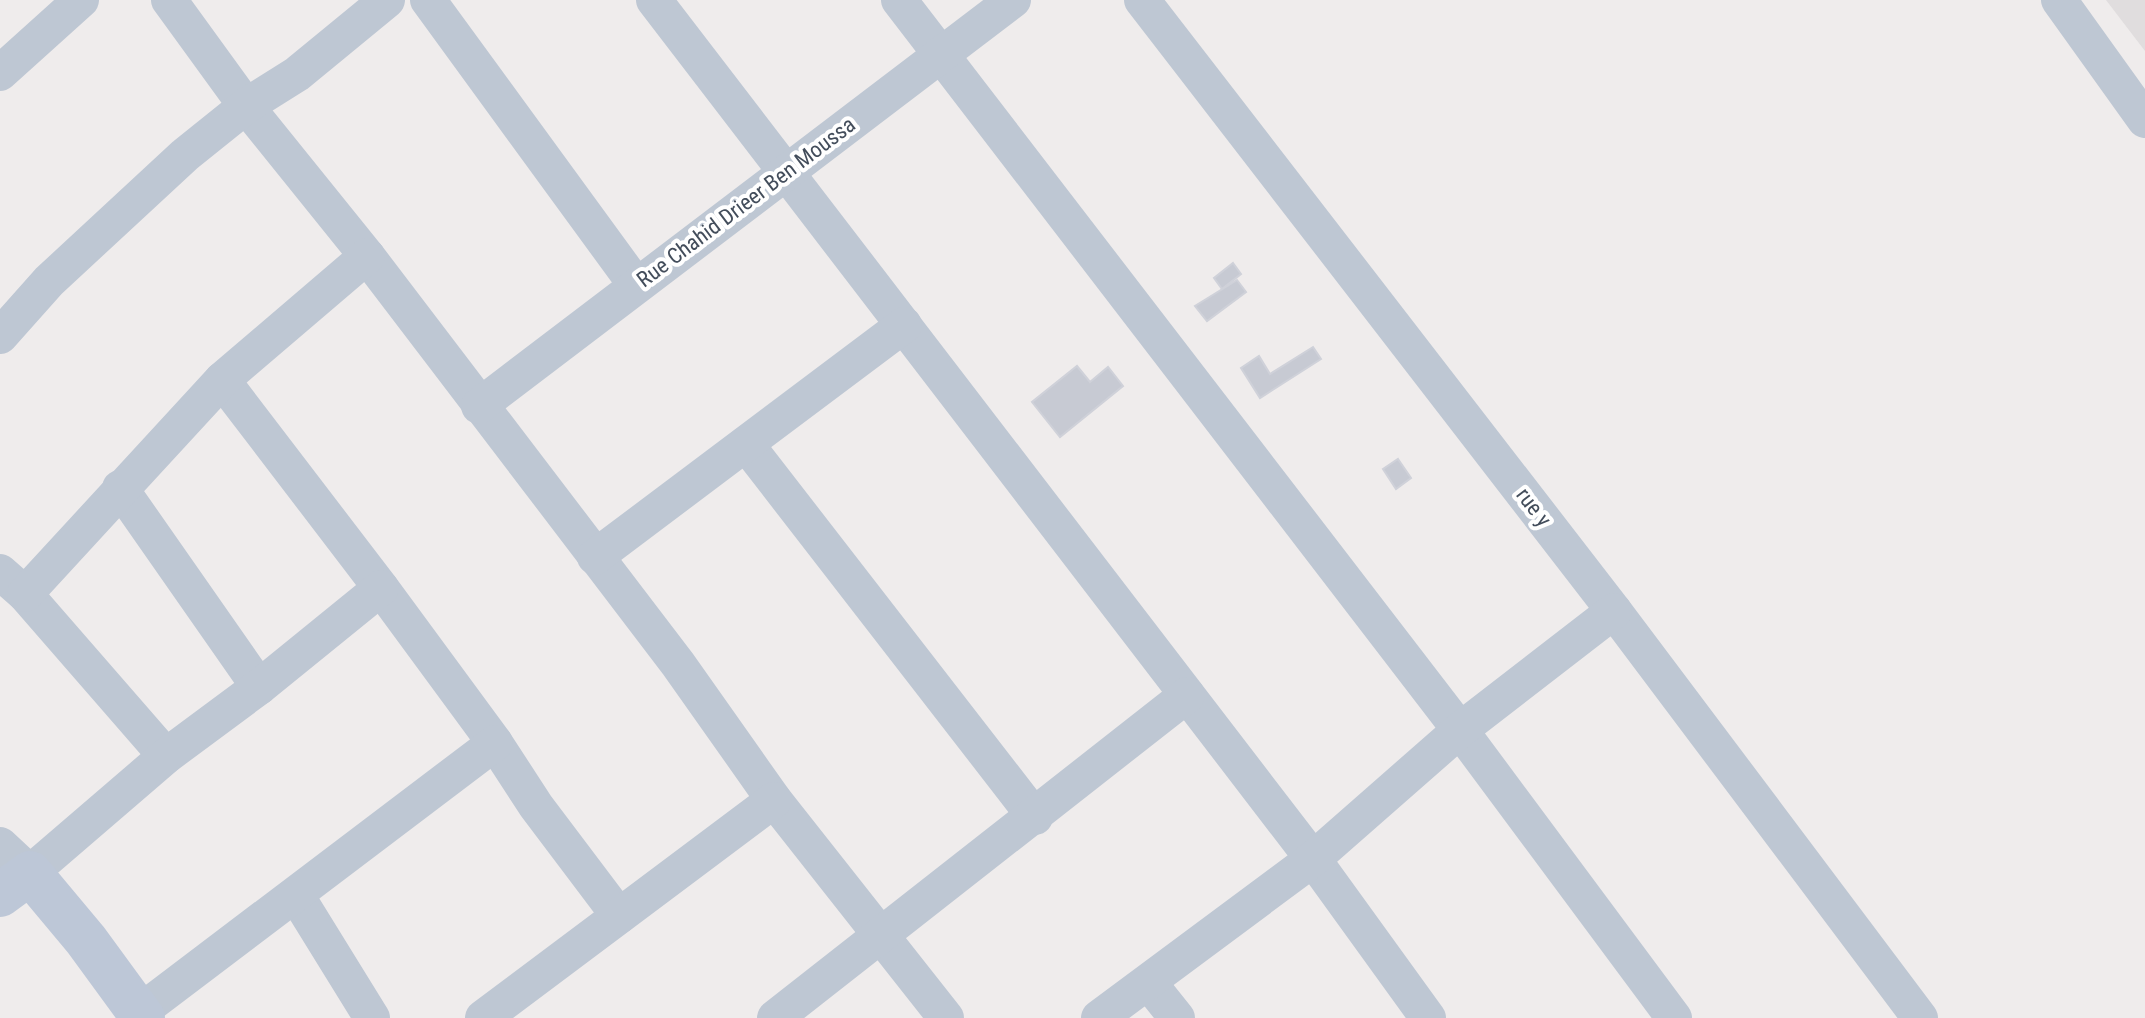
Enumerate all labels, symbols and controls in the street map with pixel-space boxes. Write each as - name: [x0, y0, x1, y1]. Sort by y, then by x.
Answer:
- street label: Rue Chahid Drieer Ben Moussa: [632, 112, 860, 292]
- street label: rue y: [1511, 483, 1557, 531]

